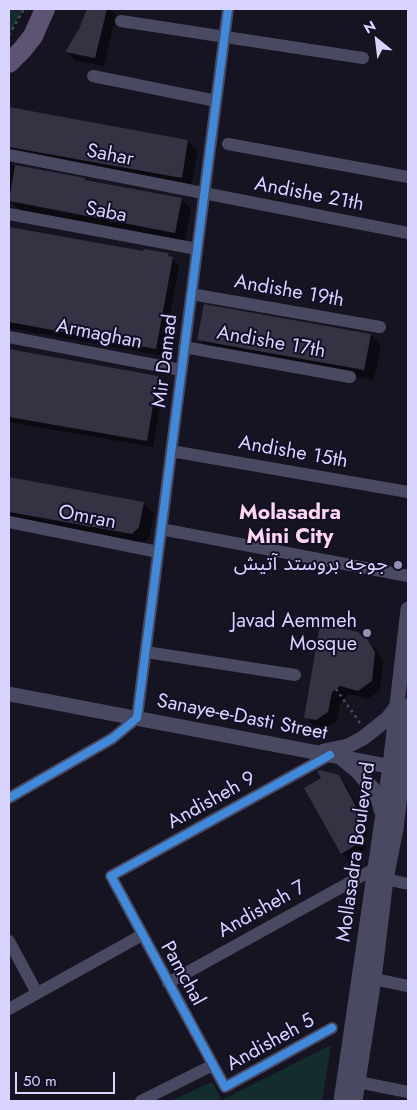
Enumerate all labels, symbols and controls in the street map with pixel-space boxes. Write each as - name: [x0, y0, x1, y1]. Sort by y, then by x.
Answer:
- north arrow: [352, 15, 402, 65]
- text: N: [360, 15, 379, 38]
- street label: Sahar: [84, 140, 136, 172]
- street label: Andishe 21th: [252, 173, 366, 217]
- street label: Saba: [83, 197, 129, 229]
- street label: Andishe 19th: [232, 271, 346, 313]
- street label: Mir Damad: [148, 313, 184, 409]
- street label: Armaghan: [54, 315, 144, 355]
- street label: Andishe 17th: [215, 322, 327, 364]
- street label: Andishe 15th: [236, 432, 350, 474]
- street label: Omran: [56, 501, 118, 535]
- district label: Molasadra Mini City: [239, 501, 341, 551]
- place label: جوجه بروستد آتیش: [234, 553, 388, 577]
- marker: جوجه بروستد آتیش: [392, 559, 404, 571]
- place label: Javad Aemmeh Mosque: [231, 610, 357, 657]
- marker: Javad Aemmeh Mosque: [361, 627, 373, 639]
- street label: Sanaye-e-Dasti Street: [155, 690, 329, 746]
- street label: Mollasadra Boulevard: [332, 761, 382, 943]
- street label: Andisheh 9: [164, 767, 260, 835]
- street label: Andisheh 7: [214, 876, 310, 944]
- street label: Pamchal: [155, 938, 209, 1010]
- street label: Andisheh 5: [223, 1009, 319, 1077]
- scale bar: [18, 1062, 118, 1094]
- text: 50 m: [23, 1070, 57, 1092]

